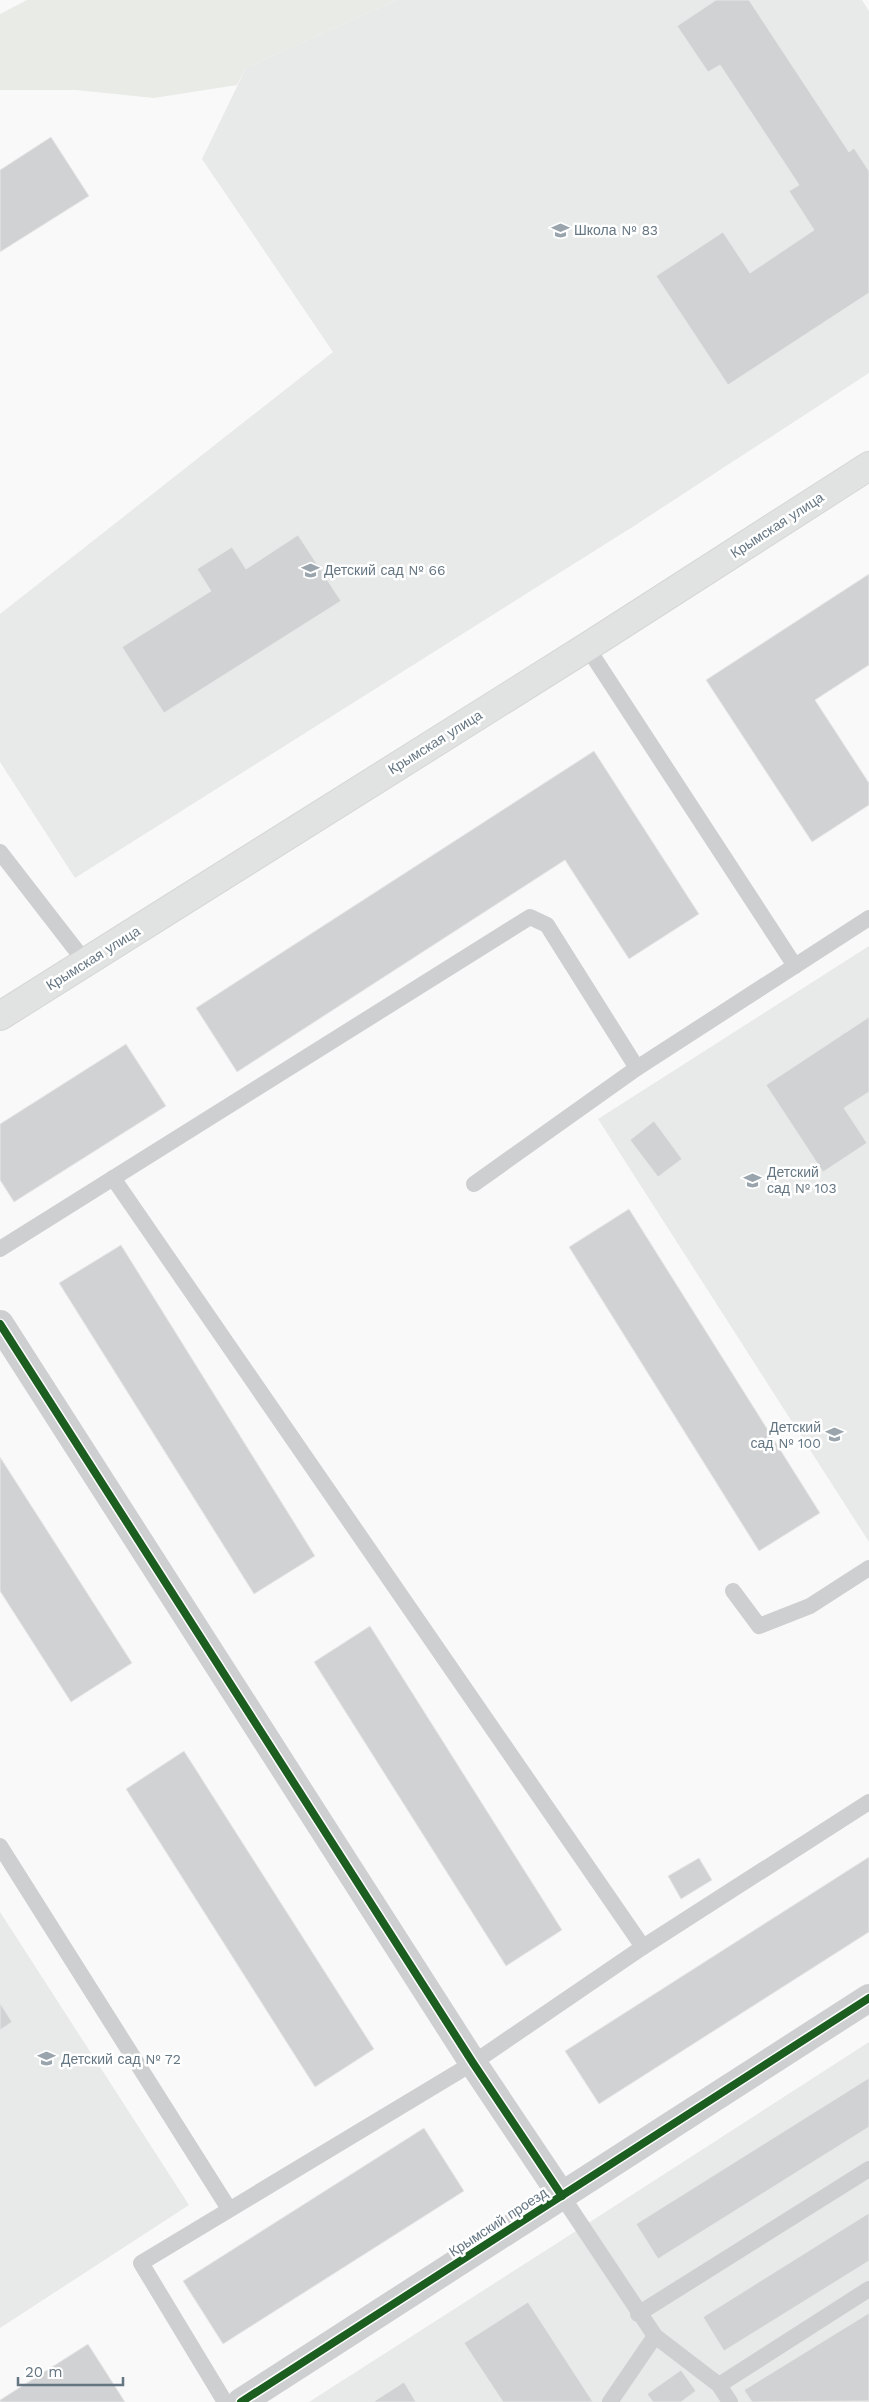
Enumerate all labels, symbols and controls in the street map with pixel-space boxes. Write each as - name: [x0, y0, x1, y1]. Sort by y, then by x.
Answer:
- school or university icon: Школа № 83: [550, 220, 570, 240]
- place label: Школа № 83: [574, 222, 658, 238]
- street label: Крымская улица: [727, 489, 827, 561]
- school or university icon: Детский сад № 66: [300, 560, 320, 580]
- place label: Детский сад № 66: [324, 562, 445, 578]
- street label: Крымская улица: [385, 707, 485, 777]
- street label: Крымская улица: [43, 923, 143, 993]
- place label: Детский сад № 103: [767, 1164, 837, 1196]
- school or university icon: Детский сад № 103: [743, 1170, 763, 1190]
- place label: Детский сад № 100: [751, 1419, 821, 1451]
- school or university icon: Детский сад № 100: [825, 1425, 845, 1445]
- school or university icon: Детский сад № 72: [37, 2049, 57, 2069]
- place label: Детский сад № 72: [61, 2051, 181, 2067]
- street label: Крымский проезд: [446, 2184, 550, 2260]
- scale bar: [18, 2354, 122, 2386]
- text: 20 m: [25, 2363, 63, 2381]

